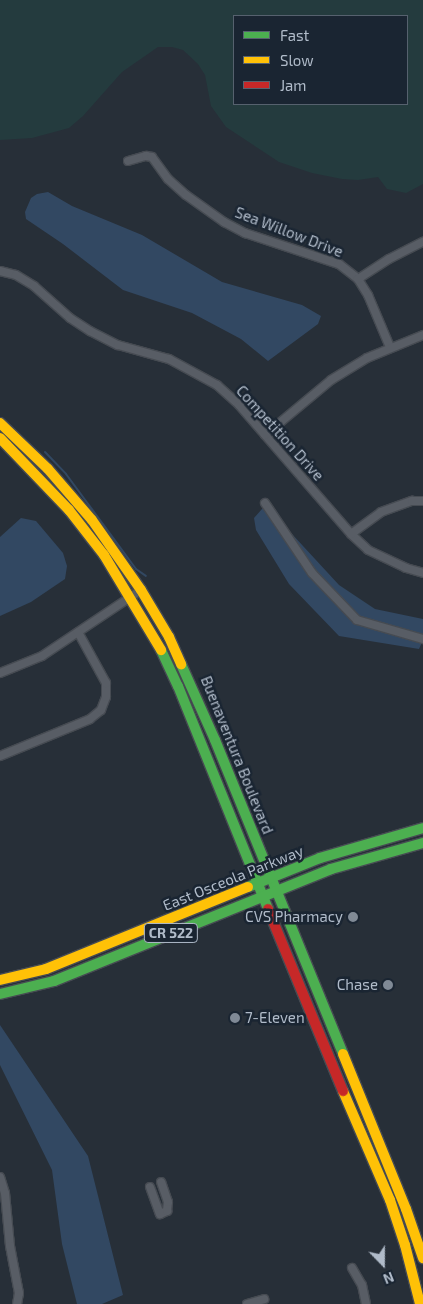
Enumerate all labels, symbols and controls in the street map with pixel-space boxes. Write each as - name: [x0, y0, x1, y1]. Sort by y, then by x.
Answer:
- legend: [233, 15, 408, 105]
- text: Fast: [280, 26, 309, 44]
- text: Slow: [280, 51, 314, 69]
- text: Jam: [280, 76, 306, 94]
- street label: Sea Willow Drive: [232, 203, 346, 261]
- street label: Competition Drive: [232, 382, 328, 484]
- street label: Buenaventura Boulevard: [197, 673, 277, 837]
- street label: East Osceola Parkway: [160, 842, 306, 914]
- place label: CVS Pharmacy: [245, 908, 343, 926]
- marker: CVS Pharmacy: [347, 911, 359, 923]
- road number: CR 522: [144, 921, 198, 944]
- place label: Chase: [337, 976, 378, 994]
- marker: Chase: [382, 979, 394, 991]
- place label: 7-Eleven: [245, 1009, 305, 1027]
- marker: 7-Eleven: [229, 1012, 241, 1024]
- north arrow: [358, 1239, 408, 1289]
- text: N: [381, 1269, 397, 1288]

